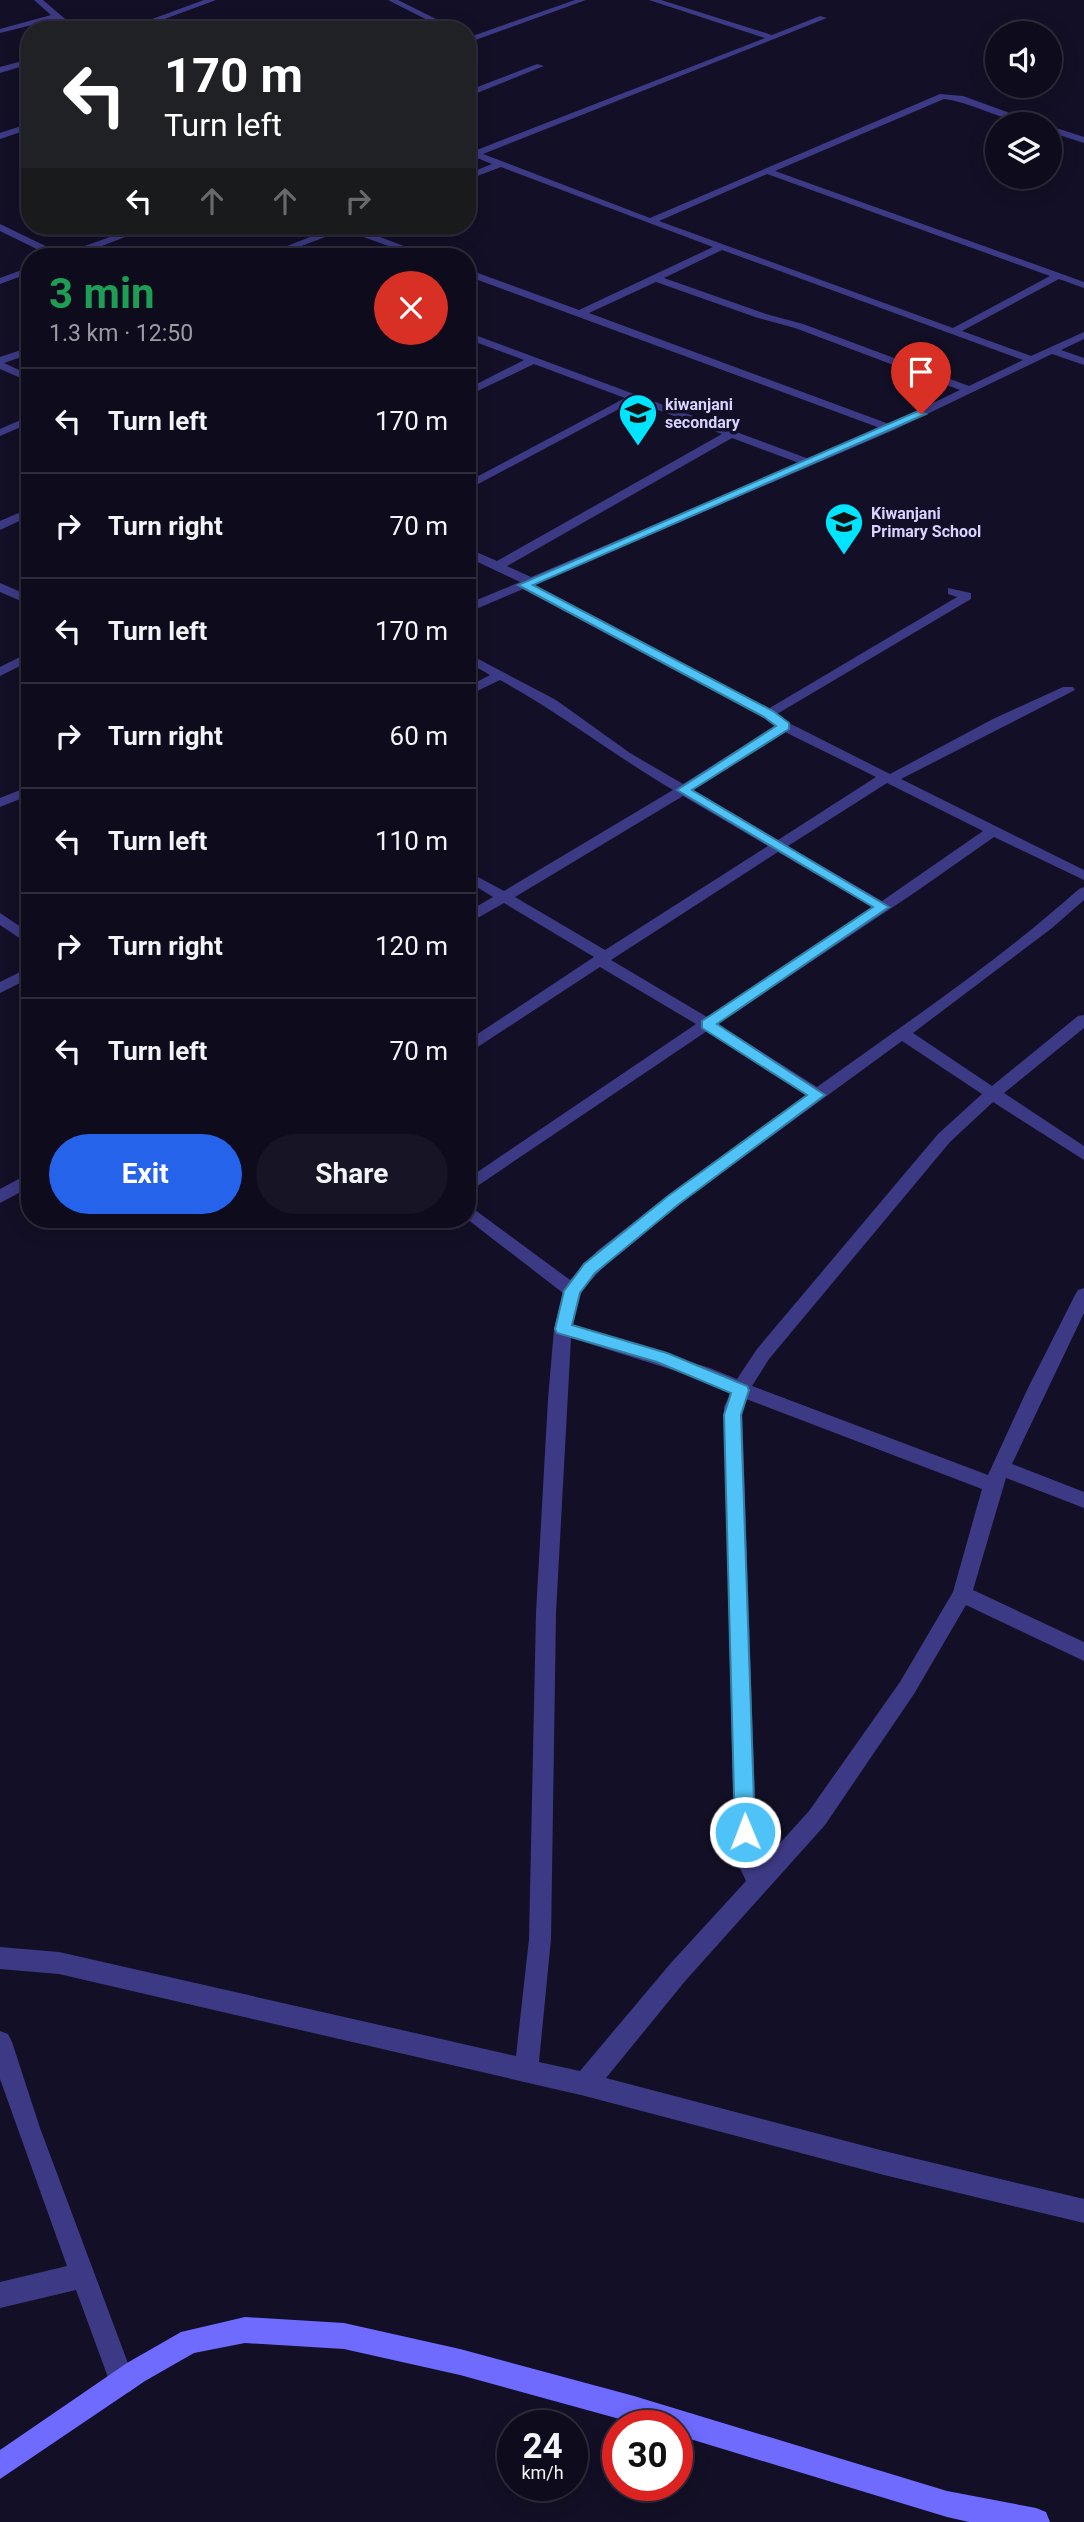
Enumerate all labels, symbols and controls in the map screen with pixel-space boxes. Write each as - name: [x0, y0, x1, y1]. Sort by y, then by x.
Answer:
- map controls: [985, 21, 1062, 189]
- button: sound: [985, 21, 1062, 98]
- text: 170 m: [164, 47, 303, 104]
- icon: left: [49, 49, 140, 140]
- text: Turn left: [164, 106, 282, 144]
- button: layers: [985, 112, 1062, 189]
- icon: left: [120, 182, 158, 220]
- icon: ahead: [193, 182, 231, 220]
- icon: ahead: [266, 182, 304, 220]
- icon: right: [339, 182, 377, 220]
- text: 3 min: [49, 269, 155, 318]
- button: close: [374, 271, 448, 345]
- text: 1.3 km · 12:50: [49, 320, 193, 347]
- pin: [891, 342, 951, 414]
- icon: arrive: [902, 353, 940, 391]
- school or university icon: kiwanjani secondary: [617, 392, 659, 447]
- place label: kiwanjani secondary: [665, 395, 741, 432]
- icon: left: [49, 402, 87, 440]
- text: Turn left: [108, 406, 207, 436]
- text: 170 m: [375, 406, 448, 436]
- school or university icon: Kiwanjani Primary School: [823, 501, 865, 556]
- place label: Kiwanjani Primary School: [871, 504, 981, 541]
- icon: right: [49, 507, 87, 545]
- text: Turn right: [108, 511, 223, 541]
- text: 70 m: [390, 511, 448, 541]
- icon: left: [49, 612, 87, 650]
- text: Turn left: [108, 616, 207, 646]
- text: 170 m: [375, 616, 448, 646]
- icon: right: [49, 717, 87, 755]
- text: Turn right: [108, 721, 223, 751]
- text: 60 m: [390, 721, 448, 751]
- icon: left: [49, 822, 87, 860]
- text: Turn left: [108, 826, 207, 856]
- text: 110 m: [375, 826, 448, 856]
- icon: right: [49, 927, 87, 965]
- text: Turn right: [108, 931, 223, 961]
- text: 120 m: [375, 931, 448, 961]
- icon: left: [49, 1032, 87, 1070]
- text: Turn left: [108, 1036, 207, 1066]
- text: 70 m: [390, 1036, 448, 1066]
- button: Exit: [49, 1134, 242, 1214]
- button: Share: [256, 1134, 448, 1214]
- position arrow: [708, 1795, 782, 1869]
- speed limit sign: 30: [602, 2410, 693, 2501]
- text: 24: [522, 2426, 563, 2467]
- text: km/h: [521, 2462, 564, 2483]

